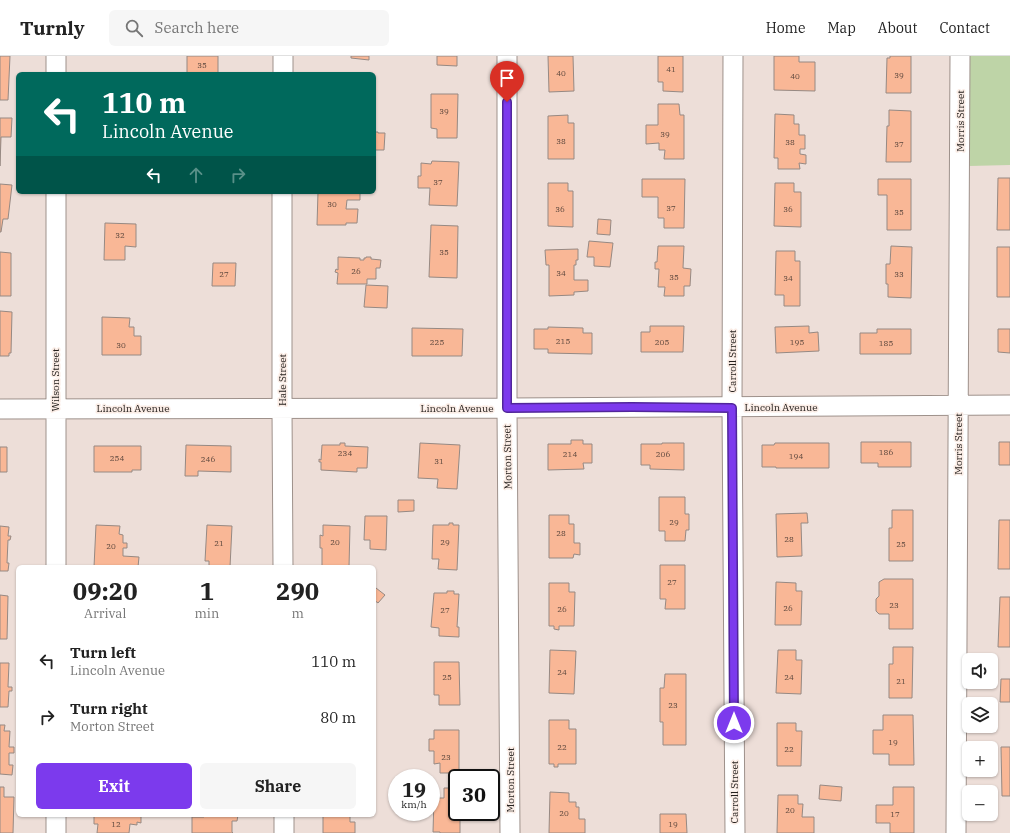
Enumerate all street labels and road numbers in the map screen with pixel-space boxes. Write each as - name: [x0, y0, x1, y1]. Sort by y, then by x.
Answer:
- street label: Morris Street: [954, 90, 967, 152]
- street label: Carroll Street: [726, 329, 739, 392]
- street label: Wilson Street: [49, 348, 62, 412]
- street label: Hale Street: [276, 353, 289, 406]
- street label: Lincoln Avenue: [744, 401, 818, 414]
- street label: Lincoln Avenue: [96, 402, 170, 415]
- street label: Lincoln Avenue: [420, 402, 494, 415]
- street label: Morris Street: [952, 413, 965, 475]
- street label: Morton Street: [500, 424, 515, 490]
- street label: Morton Street: [504, 747, 517, 812]
- street label: Carroll Street: [728, 760, 741, 823]

